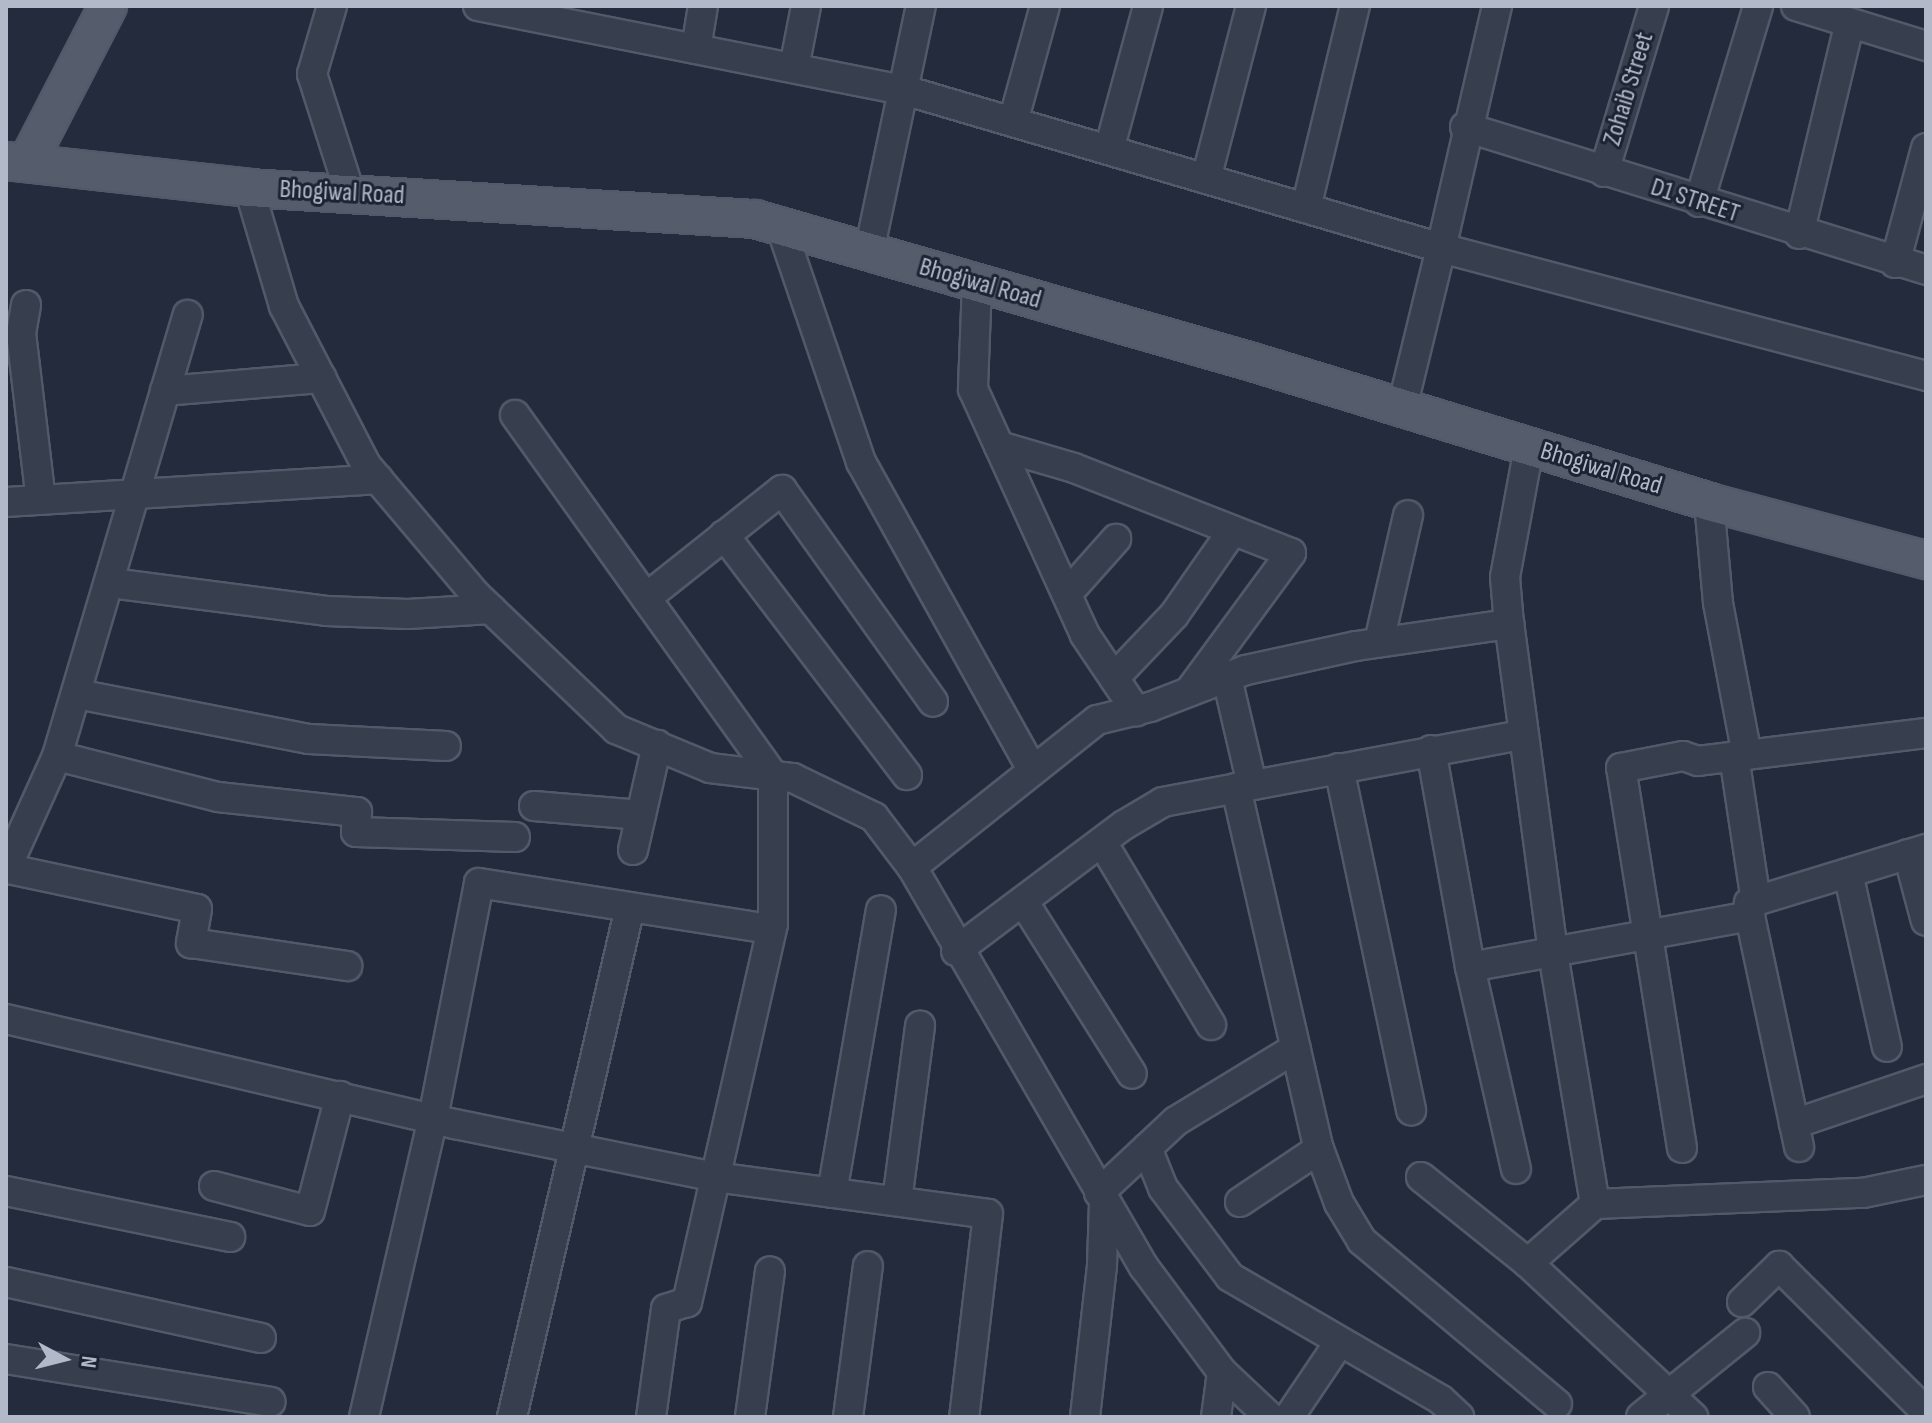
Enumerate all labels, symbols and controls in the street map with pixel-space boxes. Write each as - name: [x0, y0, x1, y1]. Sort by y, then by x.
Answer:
- street label: Zohaib Street: [1597, 29, 1661, 149]
- street label: D1 STREET: [1647, 172, 1743, 230]
- street label: Bhogiwal Road: [279, 174, 405, 212]
- street label: Bhogiwal Road: [916, 252, 1044, 316]
- street label: Bhogiwal Road: [1537, 436, 1665, 502]
- north arrow: [24, 1319, 104, 1399]
- text: N: [74, 1355, 102, 1369]

